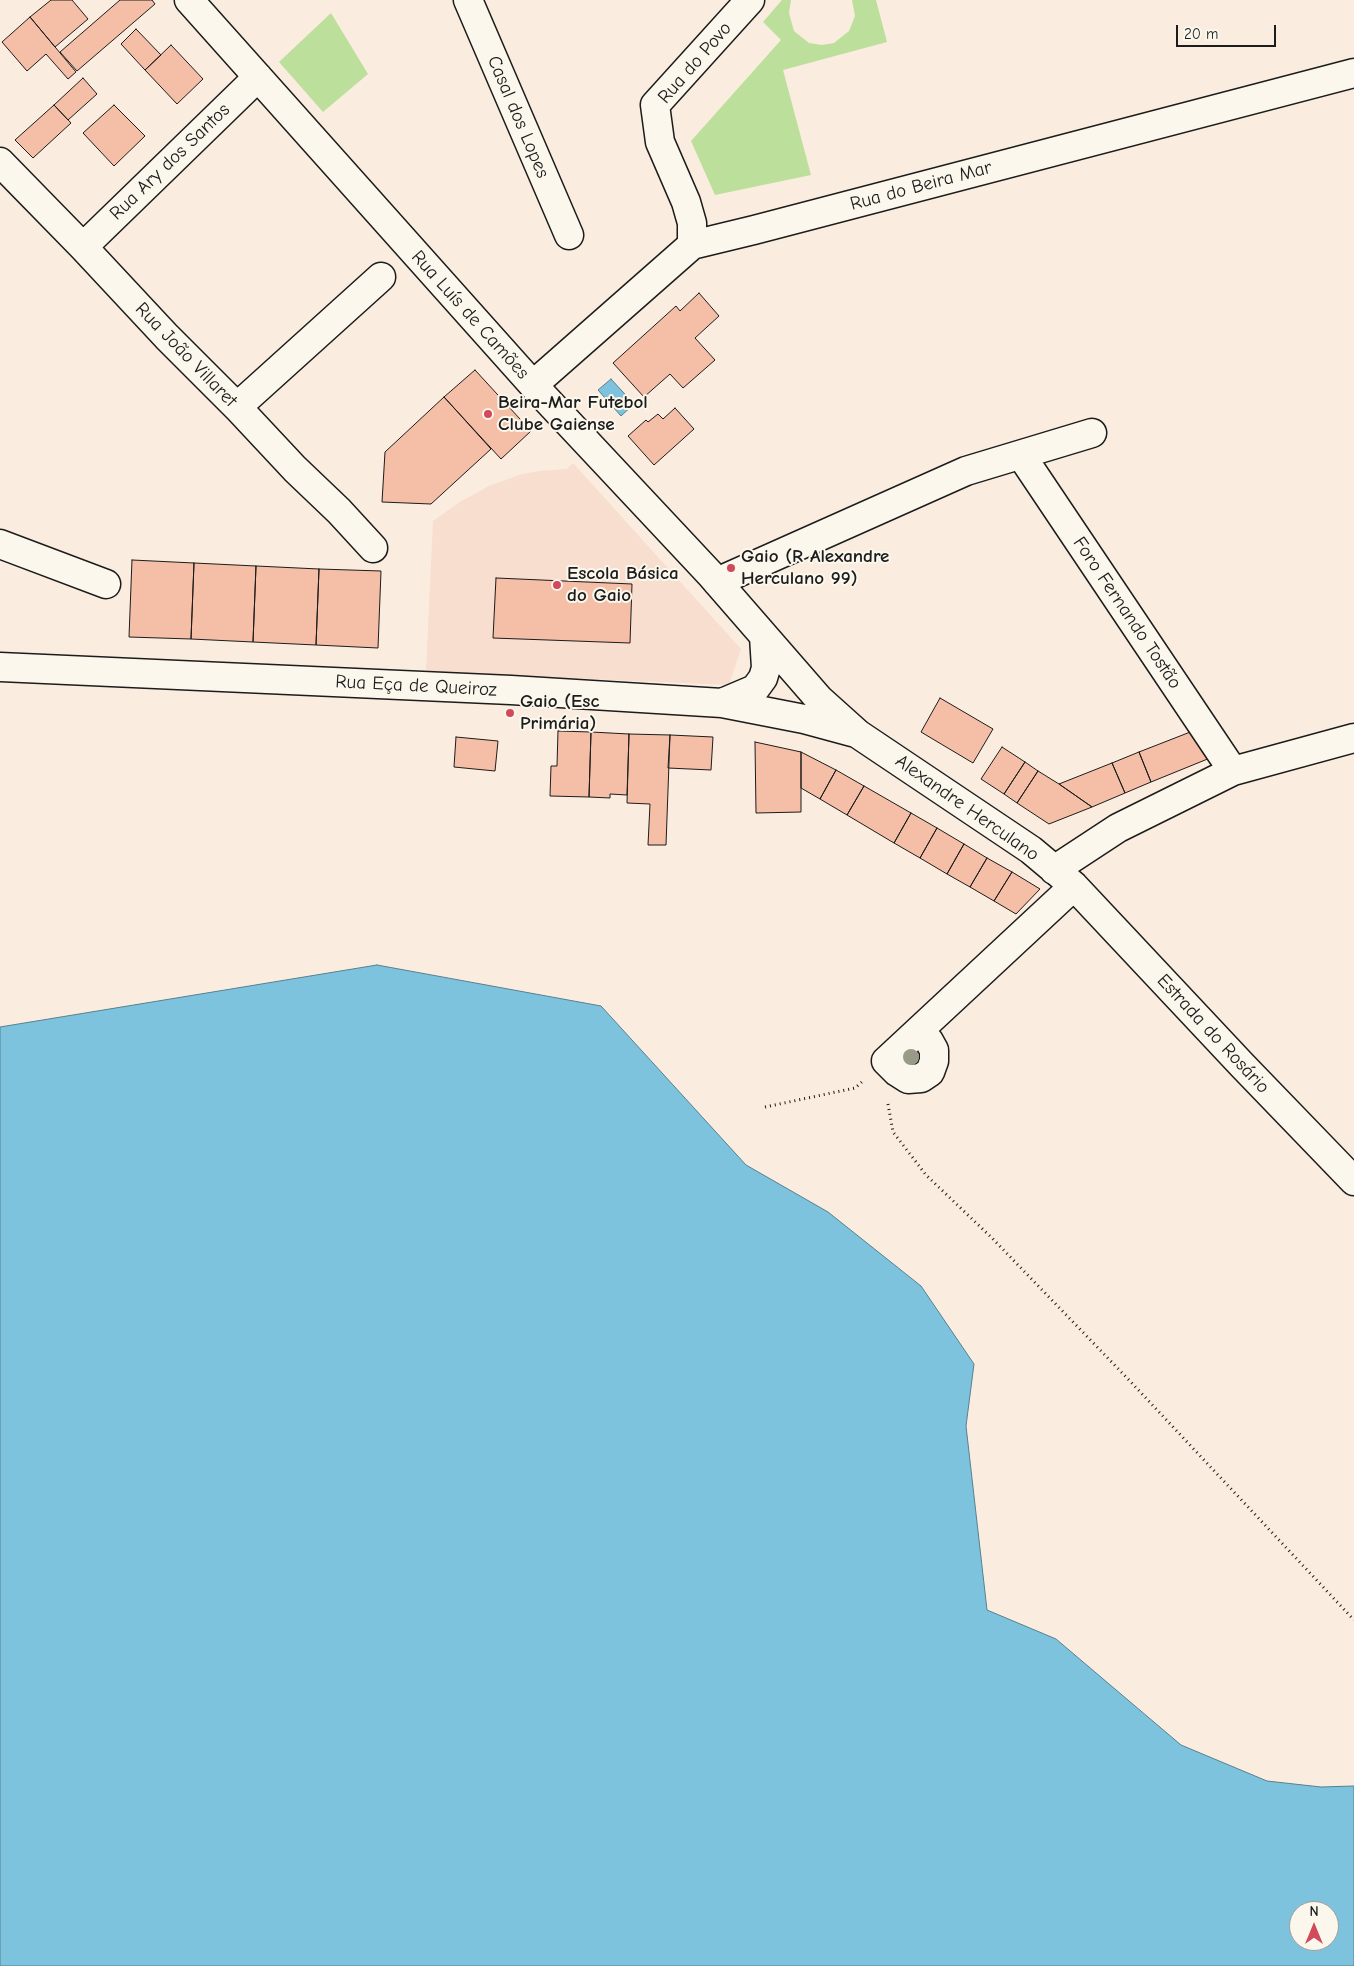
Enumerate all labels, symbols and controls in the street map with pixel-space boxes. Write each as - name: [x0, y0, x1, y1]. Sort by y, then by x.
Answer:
- scale bar: [1179, 15, 1279, 47]
- street label: Rua do Povo: [653, 17, 737, 109]
- text: 20 m: [1184, 25, 1218, 43]
- street label: Casal dos Lopes: [482, 52, 554, 182]
- street label: Rua Ary dos Santos: [105, 99, 235, 225]
- street label: Rua do Beira Mar: [848, 156, 994, 216]
- street label: Rua Luís de Camões: [406, 246, 534, 384]
- street label: Rua João Villaret: [130, 298, 242, 412]
- place label: Beira-Mar Futebol Clube Gaiense: [498, 392, 648, 436]
- marker: Beira-Mar Futebol Clube Gaiense: [482, 408, 494, 420]
- street label: Foro Fernando Tostão: [1068, 533, 1186, 693]
- place label: Gaio (R Alexandre Herculano 99): [741, 546, 889, 590]
- marker: Gaio (R Alexandre Herculano 99): [725, 562, 737, 574]
- place label: Escola Básica do Gaio: [567, 563, 679, 607]
- marker: Escola Básica do Gaio: [551, 579, 563, 591]
- street label: Rua Eça de Queiroz: [335, 670, 497, 702]
- place label: Gaio (Esc Primária): [520, 691, 599, 735]
- marker: Gaio (Esc Primária): [504, 707, 516, 719]
- street label: Alexandre Herculano: [891, 750, 1043, 866]
- street label: Estrada do Rosário: [1152, 970, 1274, 1098]
- north arrow: [1289, 1901, 1339, 1951]
- text: N: [1309, 1903, 1319, 1920]

